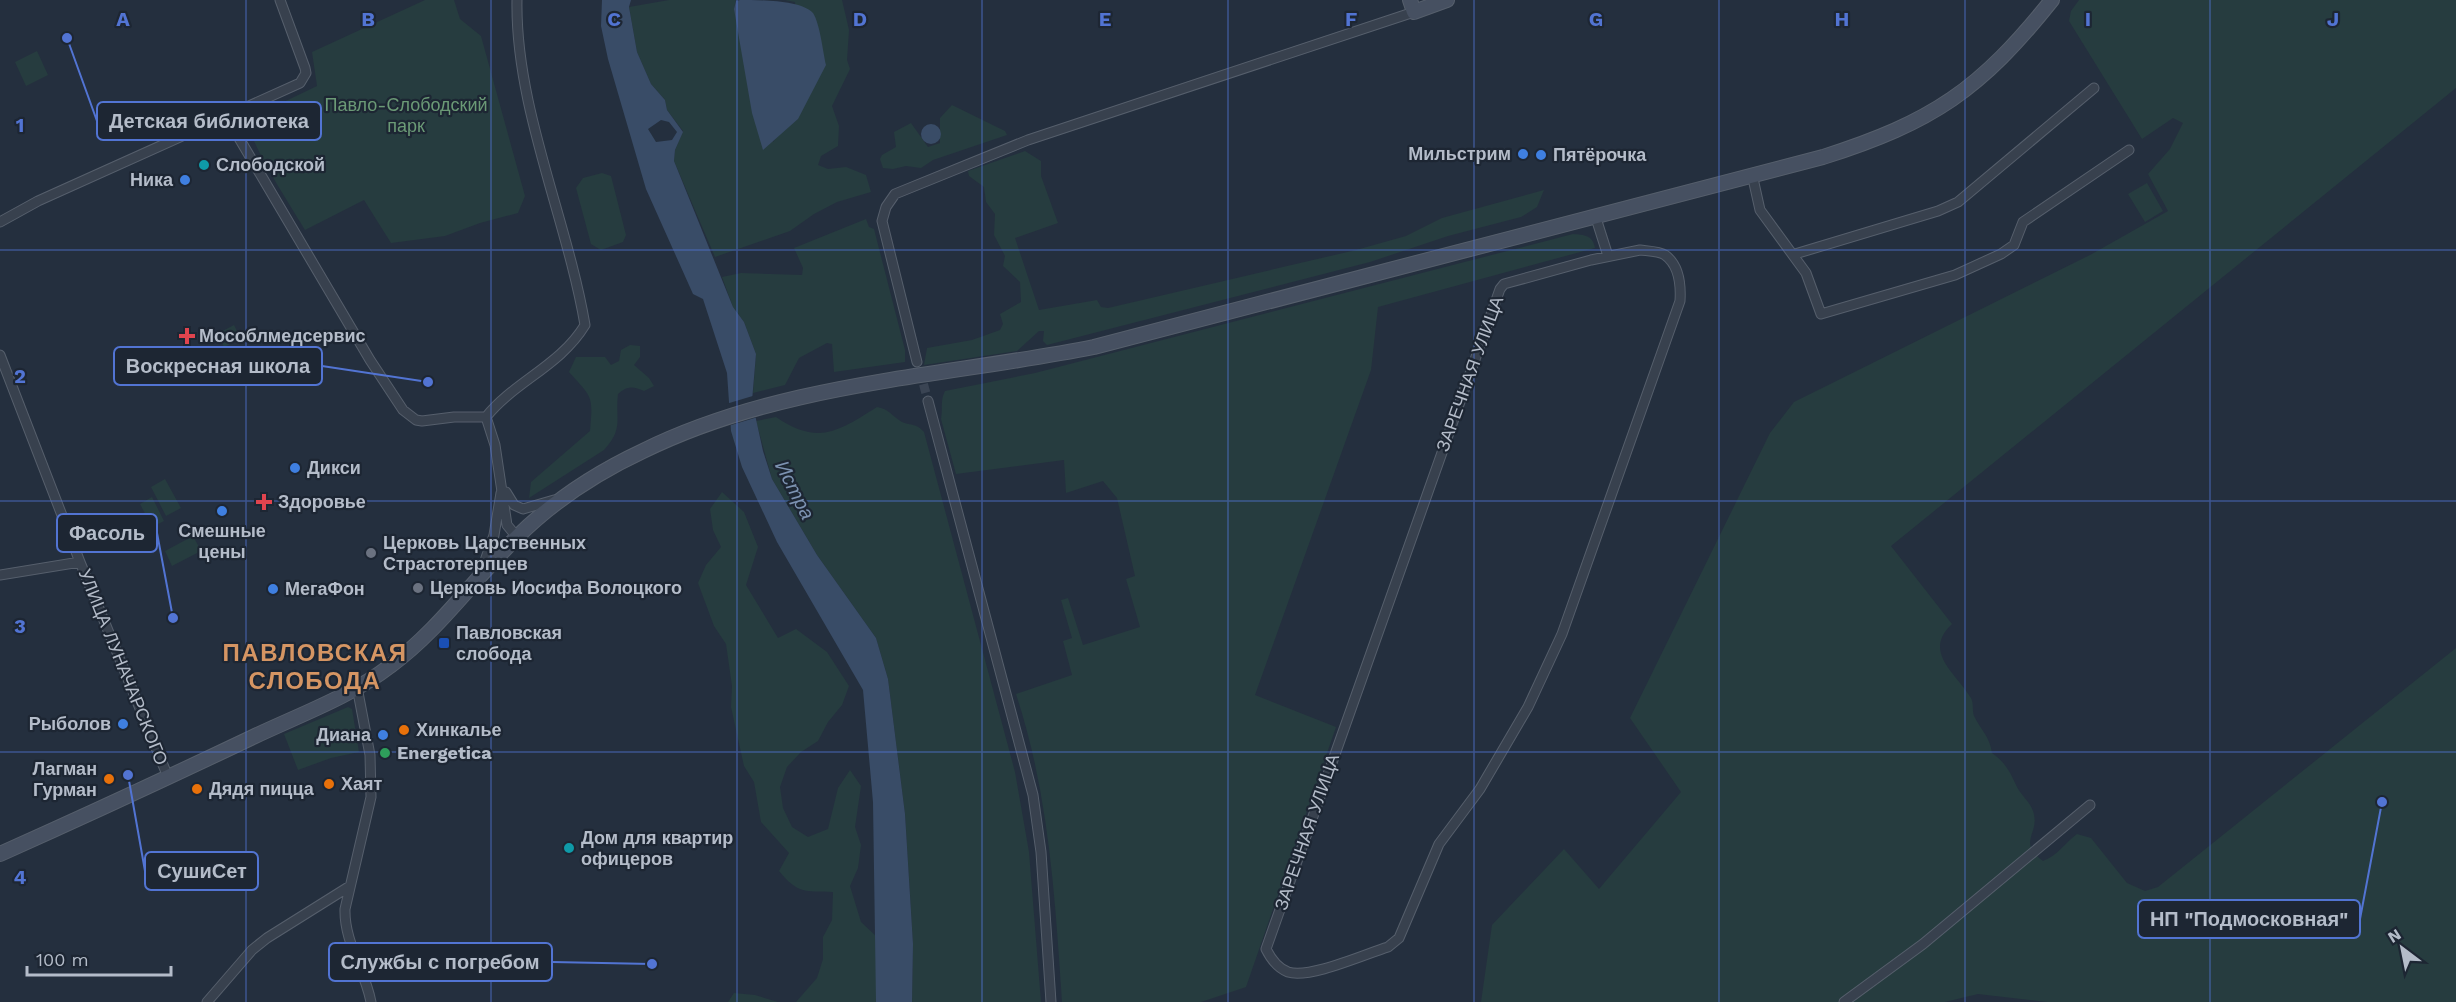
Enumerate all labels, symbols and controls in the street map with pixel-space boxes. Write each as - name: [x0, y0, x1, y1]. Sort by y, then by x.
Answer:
- text: A: [116, 7, 130, 31]
- text: B: [361, 7, 375, 31]
- text: C: [607, 7, 621, 31]
- text: D: [853, 7, 867, 31]
- text: E: [1099, 7, 1111, 31]
- text: F: [1345, 7, 1357, 31]
- text: G: [1589, 7, 1603, 31]
- text: H: [1835, 7, 1849, 31]
- text: I: [2085, 7, 2091, 31]
- text: J: [2327, 7, 2339, 31]
- park label: Павло-Слободский парк: [324, 94, 488, 136]
- callout: Детская библиотека: [97, 102, 321, 140]
- text: Детская библиотека: [109, 109, 310, 133]
- text: 1: [16, 113, 24, 137]
- place label: Мильстрим: [1408, 143, 1511, 164]
- place label: Пятёрочка: [1553, 144, 1647, 165]
- marker: Мильстрим: [1516, 147, 1530, 161]
- marker: Пятёрочка: [1534, 148, 1548, 162]
- place label: Слободской: [216, 154, 325, 175]
- marker: Слободской: [197, 158, 211, 172]
- place label: Ника: [130, 169, 174, 190]
- marker: Ника: [178, 173, 192, 187]
- street label: ЗАРЕЧНАЯ УЛИЦА: [1432, 293, 1507, 454]
- place label: Мособлмедсервис: [199, 325, 366, 346]
- marker: Мособлмедсервис: [180, 329, 194, 343]
- callout: Воскресная школа: [114, 347, 322, 385]
- text: Воскресная школа: [126, 354, 311, 378]
- text: 2: [14, 364, 26, 388]
- water label: Истра: [770, 456, 820, 524]
- place label: Дикси: [307, 457, 361, 478]
- marker: Дикси: [288, 461, 302, 475]
- place label: Здоровье: [278, 491, 366, 512]
- marker: Здоровье: [255, 493, 273, 511]
- marker: Смешные цены: [215, 504, 229, 518]
- callout: Фасоль: [57, 514, 157, 552]
- place label: Смешные цены: [178, 520, 266, 562]
- text: Фасоль: [69, 521, 145, 545]
- place label: Церковь Царственных Страстотерпцев: [383, 532, 586, 574]
- marker: Церковь Царственных Страстотерпцев: [364, 546, 378, 560]
- street label: УЛИЦА ЛУНАЧАРСКОГО: [74, 566, 172, 768]
- place label: Церковь Иосифа Волоцкого: [430, 577, 682, 598]
- place label: МегаФон: [285, 578, 365, 599]
- marker: Церковь Иосифа Волоцкого: [411, 581, 425, 595]
- marker: МегаФон: [266, 582, 280, 596]
- text: 3: [14, 614, 26, 638]
- place label: Павловская слобода: [456, 622, 562, 664]
- marker: Павловская слобода: [437, 636, 451, 650]
- district label: ПАВЛОВСКАЯ СЛОБОДА: [223, 639, 407, 695]
- place label: Рыболов: [29, 713, 111, 734]
- marker: Рыболов: [116, 717, 130, 731]
- place label: Хинкалье: [416, 719, 501, 740]
- marker: Хинкалье: [397, 723, 411, 737]
- place label: Диана: [316, 724, 372, 745]
- marker: Диана: [376, 728, 390, 742]
- place label: Energetica: [397, 742, 492, 763]
- marker: Energetica: [378, 746, 392, 760]
- street label: ЗАРЕЧНАЯ УЛИЦА: [1270, 751, 1343, 913]
- place label: Лагман Гурман: [32, 758, 97, 800]
- marker: Лагман Гурман: [102, 772, 116, 786]
- place label: Хаят: [341, 773, 383, 794]
- marker: Хаят: [322, 777, 336, 791]
- place label: Дядя пицца: [209, 778, 315, 799]
- marker: Дядя пицца: [190, 782, 204, 796]
- place label: Дом для квартир офицеров: [581, 827, 733, 869]
- marker: Дом для квартир офицеров: [562, 841, 576, 855]
- callout: СушиСет: [145, 852, 258, 890]
- text: СушиСет: [157, 859, 247, 883]
- text: 4: [14, 865, 27, 889]
- callout: НП "Подмосковная": [2138, 900, 2360, 938]
- text: НП "Подмосковная": [2150, 907, 2348, 931]
- north arrow: [2372, 918, 2432, 978]
- text: N: [2384, 925, 2404, 947]
- scale bar: [27, 939, 171, 977]
- callout: Службы с погребом: [329, 943, 552, 981]
- text: 100 m: [36, 949, 89, 970]
- text: Службы с погребом: [340, 950, 540, 974]

